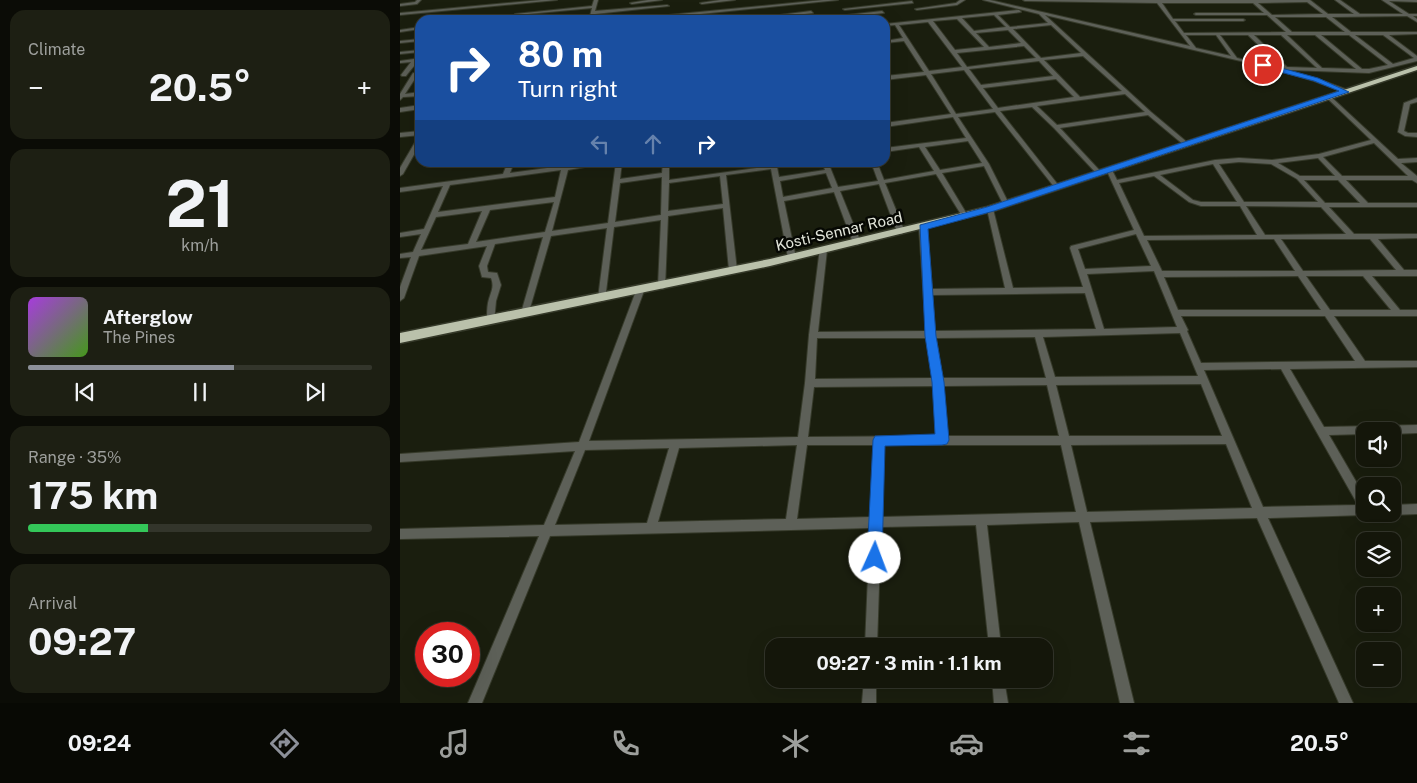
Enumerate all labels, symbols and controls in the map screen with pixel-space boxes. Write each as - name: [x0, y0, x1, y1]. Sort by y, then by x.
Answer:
- text: 80 m: [518, 34, 603, 75]
- icon: right: [435, 35, 500, 100]
- text: Climate: [28, 40, 85, 59]
- pin: [1242, 44, 1284, 86]
- icon: arrive: [1249, 51, 1277, 79]
- text: 20.5°: [149, 65, 251, 110]
- text: −: [28, 71, 44, 104]
- text: +: [356, 71, 372, 104]
- text: Turn right: [518, 76, 618, 102]
- icon: left: [586, 130, 614, 158]
- icon: ahead: [639, 130, 667, 158]
- icon: right: [692, 130, 720, 158]
- text: 21: [165, 165, 235, 242]
- street label: Kosti-Sennar Road: [774, 208, 904, 254]
- text: km/h: [181, 236, 219, 255]
- text: Afterglow: [103, 306, 193, 328]
- text: The Pines: [103, 328, 175, 347]
- icon: previous: [71, 378, 99, 406]
- icon: pause: [186, 378, 214, 406]
- icon: next: [301, 378, 329, 406]
- map controls: [1356, 422, 1401, 687]
- button: sound: [1356, 422, 1401, 467]
- text: Range · 35%: [28, 448, 122, 467]
- text: 175 km: [28, 473, 158, 518]
- button: search: [1356, 477, 1401, 522]
- position arrow: [848, 531, 900, 583]
- button: layers: [1356, 532, 1401, 577]
- button: +: [1356, 587, 1401, 632]
- text: Arrival: [28, 594, 77, 613]
- text: 09:27: [28, 619, 136, 664]
- speed limit sign: 30: [415, 622, 480, 687]
- button: −: [1356, 642, 1401, 687]
- text: 09:27 · 3 min · 1.1 km: [816, 652, 1002, 674]
- icon: directions: [267, 726, 302, 761]
- icon: music: [437, 726, 472, 761]
- icon: phone: [608, 726, 643, 761]
- icon: climate: [778, 726, 813, 761]
- icon: car: [949, 726, 984, 761]
- icon: filters: [1119, 726, 1154, 761]
- text: 09:24: [68, 730, 131, 756]
- text: 20.5°: [1290, 730, 1349, 756]

